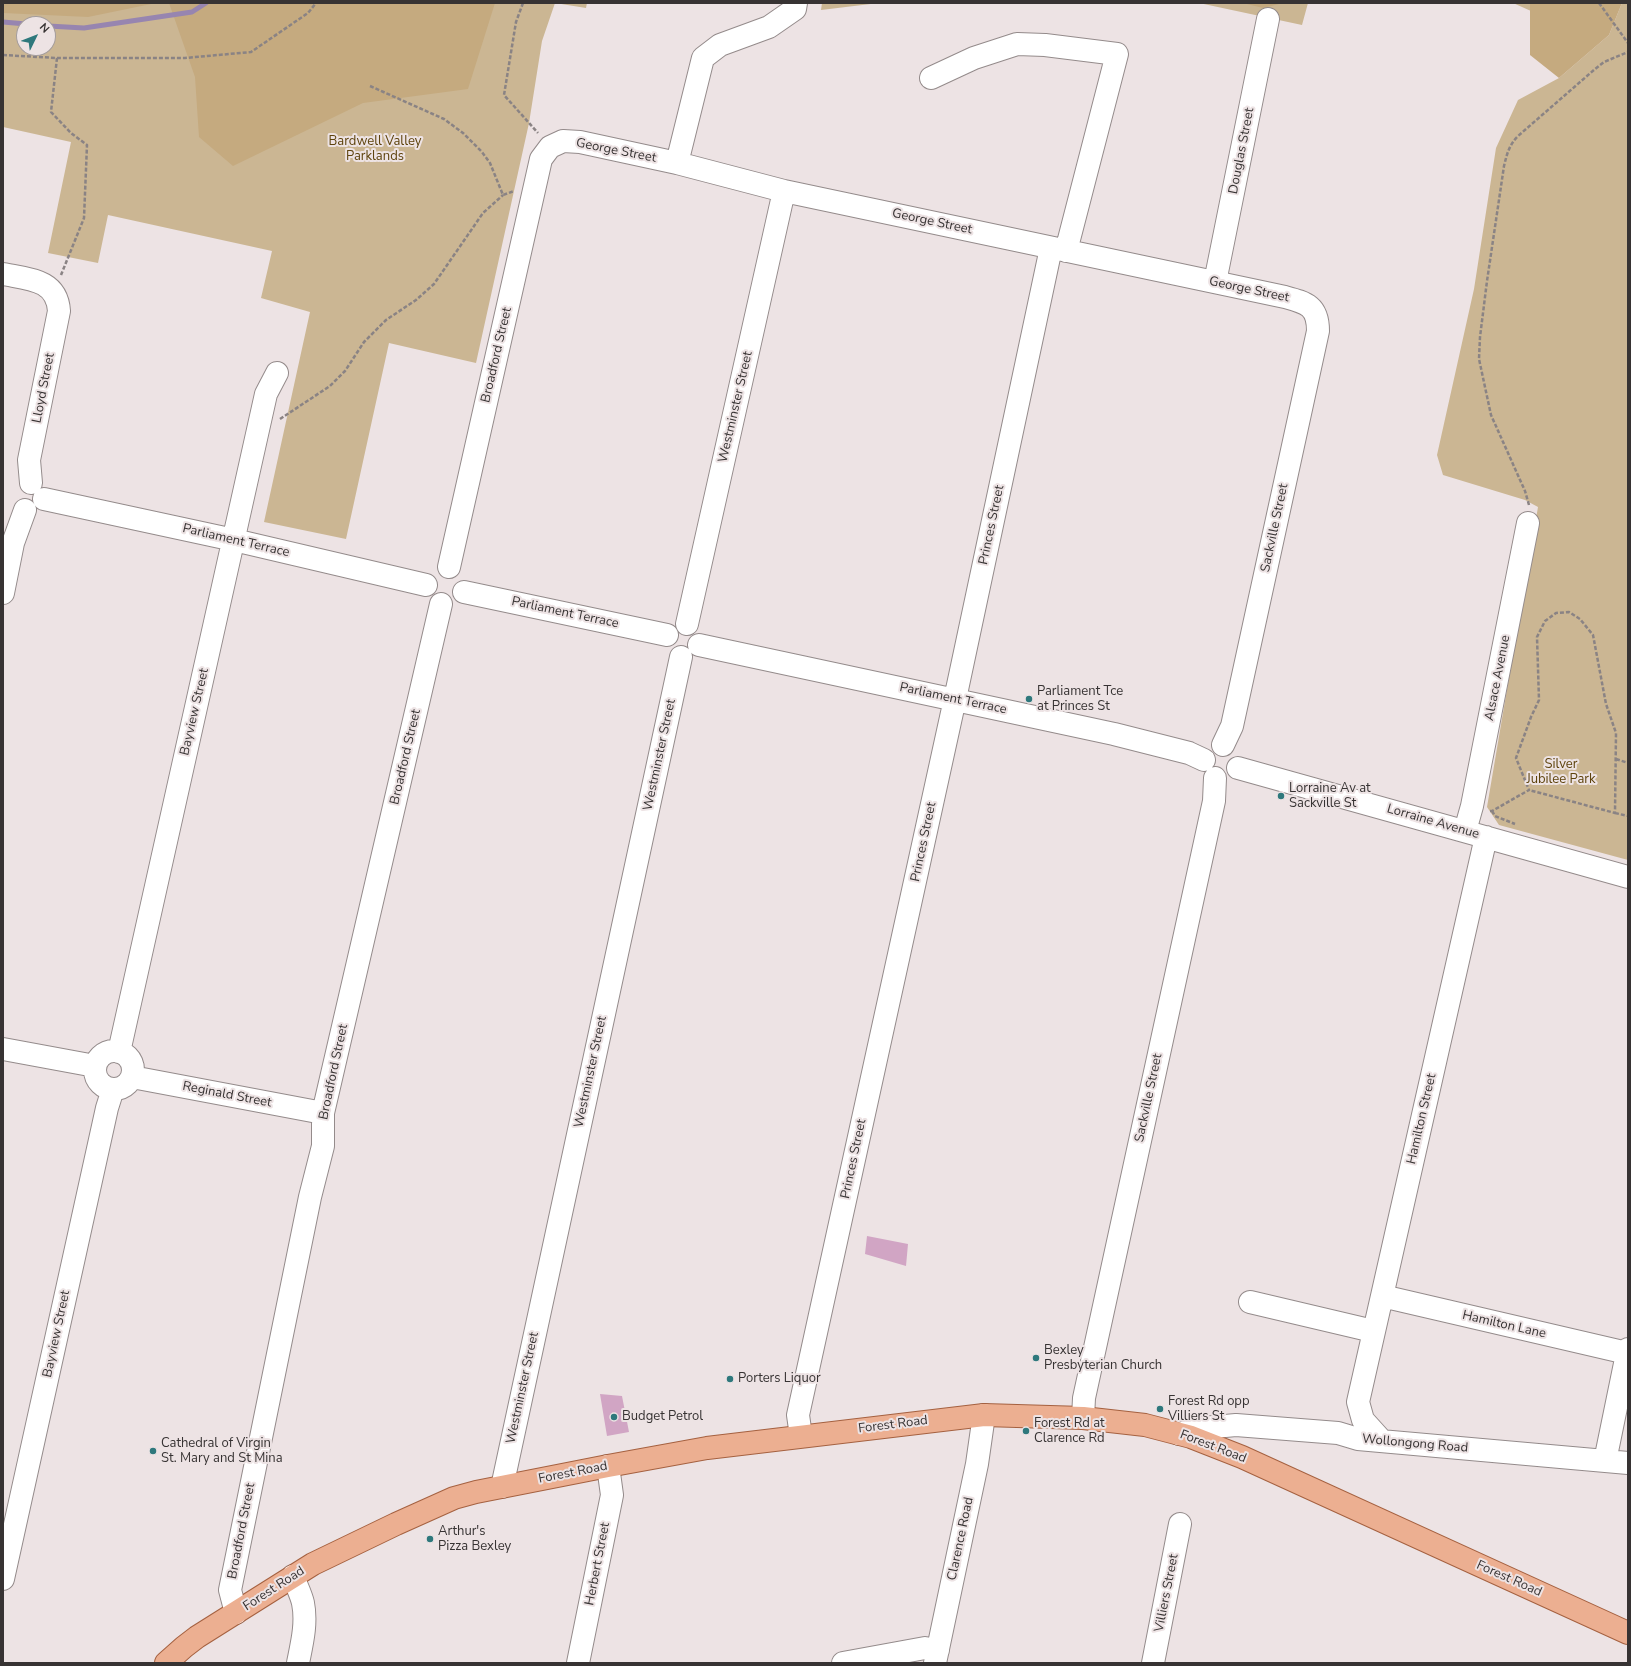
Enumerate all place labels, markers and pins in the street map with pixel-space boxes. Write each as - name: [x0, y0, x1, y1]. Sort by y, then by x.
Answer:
- place label: Parliament Tce at Princes St: [1037, 684, 1123, 715]
- marker: Parliament Tce at Princes St: [1024, 694, 1034, 704]
- place label: Lorraine Av at Sackville St: [1289, 781, 1371, 812]
- marker: Lorraine Av at Sackville St: [1276, 791, 1286, 801]
- place label: Bexley Presbyterian Church: [1044, 1343, 1162, 1374]
- marker: Bexley Presbyterian Church: [1031, 1353, 1041, 1363]
- place label: Porters Liquor: [738, 1371, 821, 1387]
- marker: Porters Liquor: [725, 1374, 735, 1384]
- place label: Forest Rd opp Villiers St: [1168, 1394, 1250, 1425]
- marker: Forest Rd opp Villiers St: [1155, 1404, 1165, 1414]
- place label: Budget Petrol: [622, 1409, 703, 1425]
- marker: Budget Petrol: [609, 1412, 619, 1422]
- place label: Forest Rd at Clarence Rd: [1034, 1416, 1105, 1447]
- marker: Forest Rd at Clarence Rd: [1021, 1426, 1031, 1436]
- place label: Cathedral of Virgin St. Mary and St Mina: [161, 1436, 283, 1467]
- marker: Cathedral of Virgin St. Mary and St Mina: [148, 1446, 158, 1456]
- place label: Arthur's Pizza Bexley: [438, 1524, 511, 1555]
- marker: Arthur's Pizza Bexley: [425, 1534, 435, 1544]

